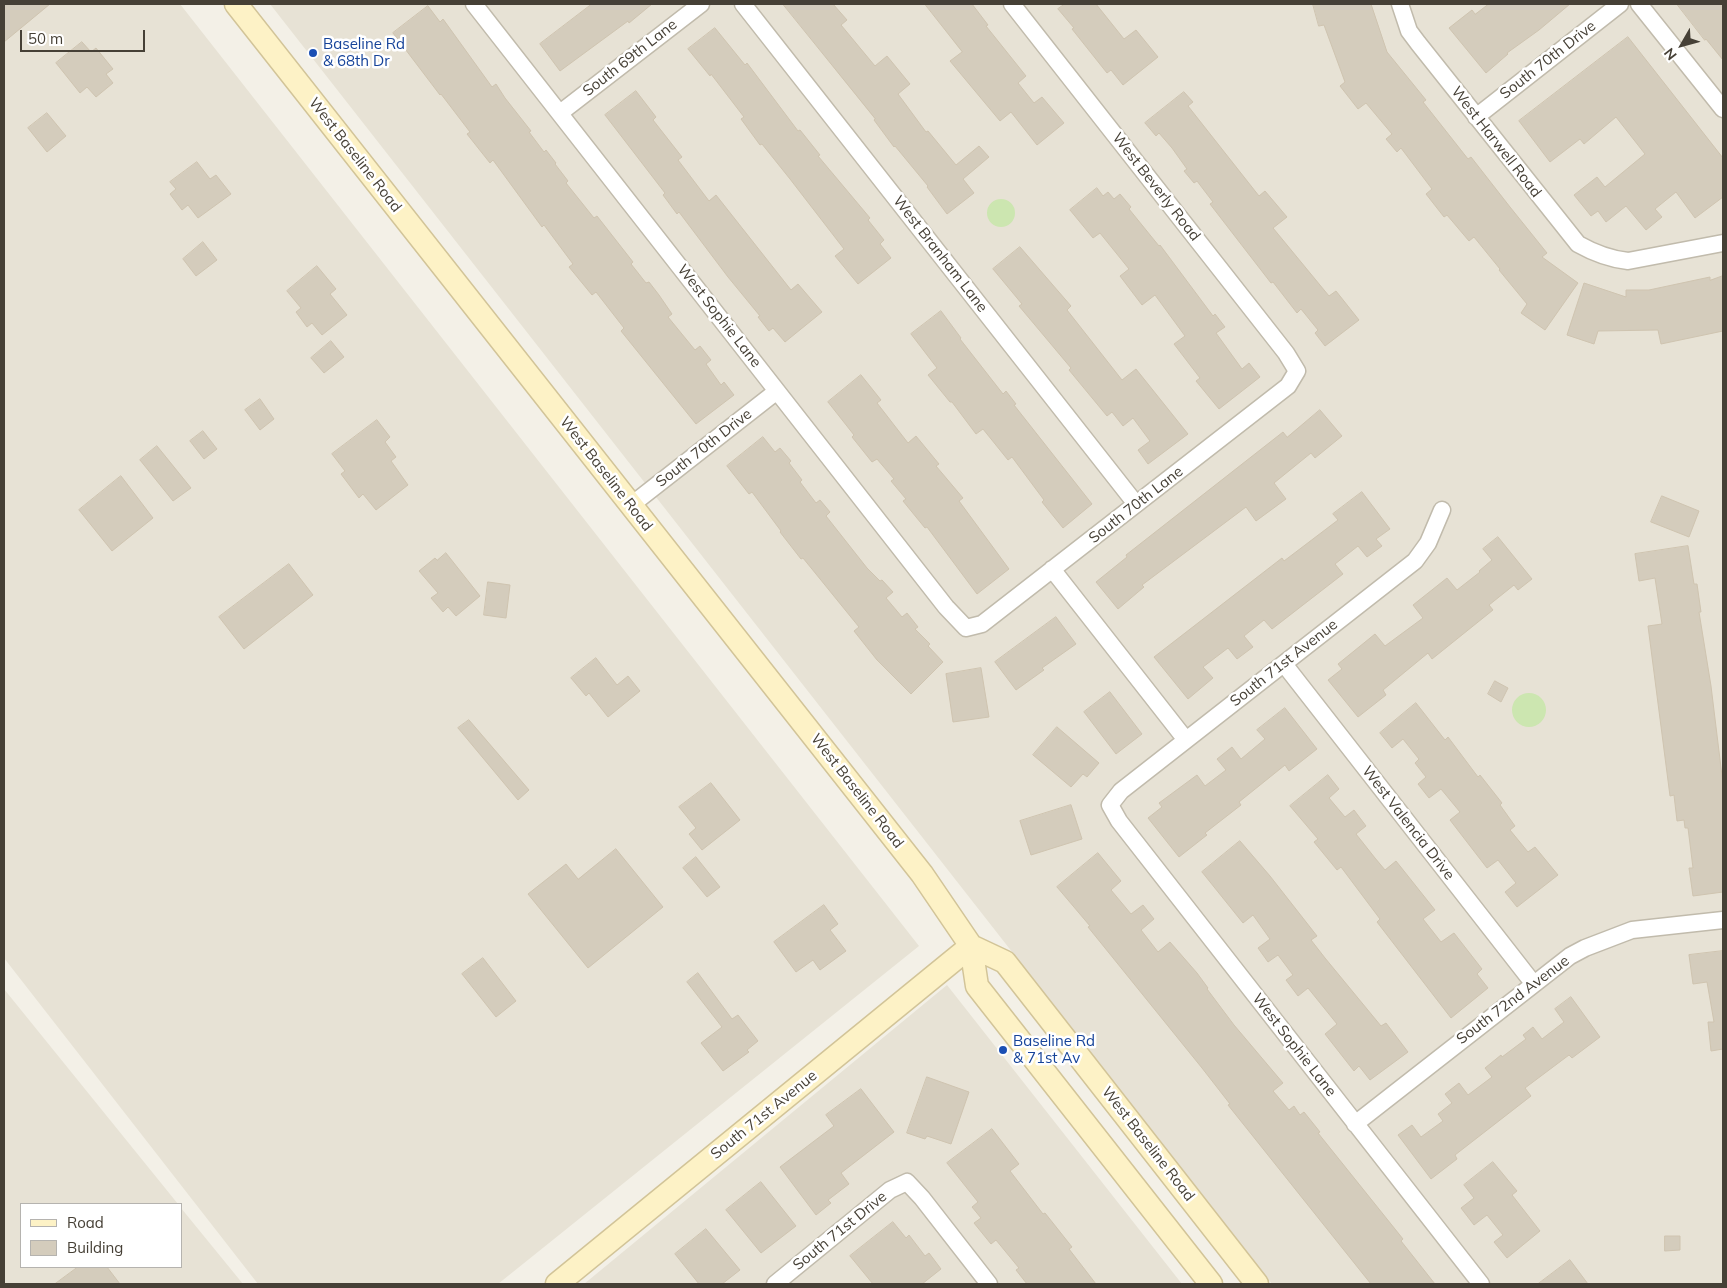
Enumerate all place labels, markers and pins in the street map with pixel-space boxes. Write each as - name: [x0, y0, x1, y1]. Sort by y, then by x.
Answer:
- place label: Baseline Rd & 68th Dr: [323, 35, 405, 70]
- marker: Baseline Rd & 68th Dr: [307, 47, 319, 59]
- place label: Baseline Rd & 71st Av: [1013, 1032, 1095, 1067]
- marker: Baseline Rd & 71st Av: [997, 1044, 1009, 1056]

